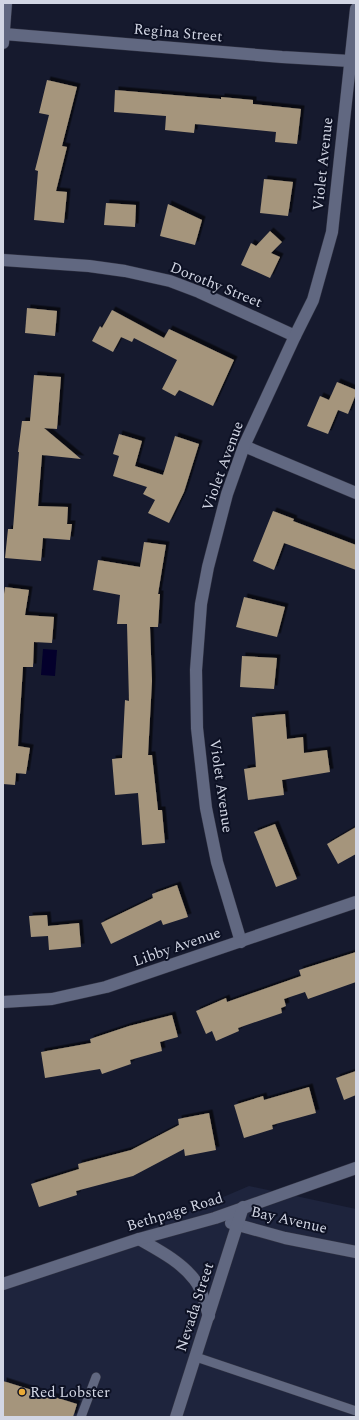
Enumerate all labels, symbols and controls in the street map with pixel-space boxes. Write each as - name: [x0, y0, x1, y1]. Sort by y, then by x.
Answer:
- street label: Regina Street: [133, 18, 223, 48]
- street label: Violet Avenue: [307, 116, 339, 212]
- street label: Dorothy Street: [166, 256, 266, 314]
- street label: Violet Avenue: [196, 418, 250, 514]
- street label: Violet Avenue: [203, 738, 239, 834]
- street label: Libby Avenue: [130, 921, 224, 973]
- street label: Bethpage Road: [124, 1186, 226, 1238]
- street label: Bay Avenue: [249, 1200, 329, 1240]
- street label: Nevada Street: [170, 1259, 220, 1355]
- place label: Red Lobster: [30, 1381, 110, 1404]
- marker: Red Lobster: [17, 1387, 27, 1397]

